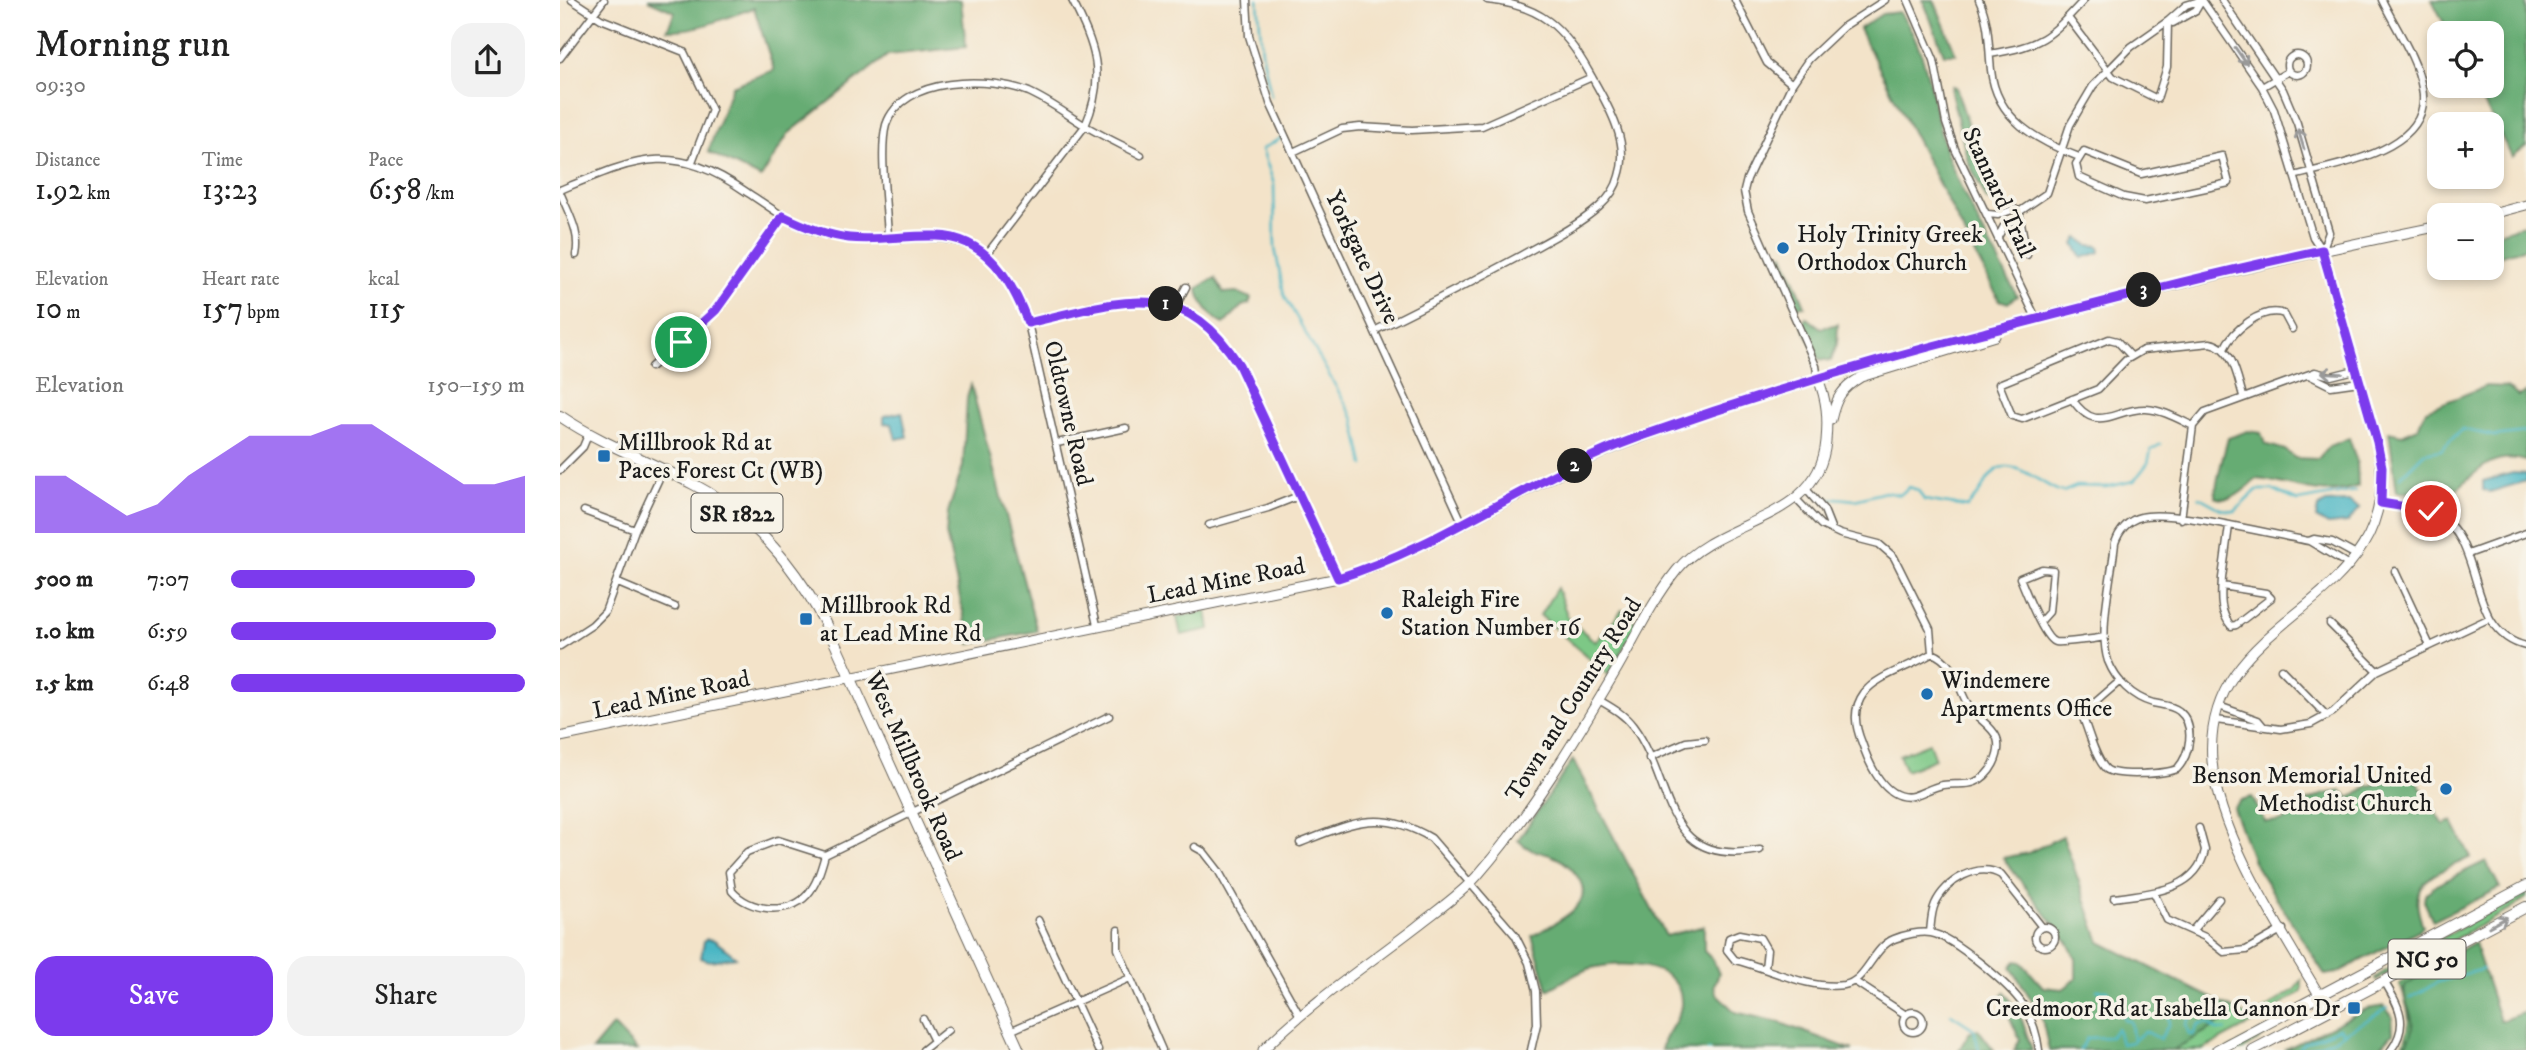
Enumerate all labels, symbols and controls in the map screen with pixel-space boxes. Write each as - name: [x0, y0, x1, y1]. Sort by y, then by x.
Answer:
- text: Morning run: [35, 21, 230, 69]
- map controls: [2427, 21, 2504, 280]
- button: locate: [2427, 21, 2504, 98]
- button: share: [451, 23, 525, 97]
- one-way arrow: [2234, 46, 2248, 65]
- text: 09:30: [35, 71, 86, 100]
- button: +: [2427, 112, 2504, 189]
- street label: Stannard Trail: [1955, 123, 2042, 263]
- one-way arrow: [2294, 128, 2307, 150]
- text: Distance: [35, 149, 100, 172]
- text: Time: [202, 149, 243, 172]
- text: Pace: [368, 149, 403, 172]
- text: 1.92: [35, 172, 83, 209]
- text: 13:23: [202, 172, 258, 209]
- text: 6:58: [368, 172, 422, 209]
- text: km: [83, 182, 111, 205]
- text: /km: [422, 182, 455, 205]
- street label: Yorkgate Drive: [1318, 186, 1406, 329]
- button: −: [2427, 203, 2504, 280]
- place label: Holy Trinity Greek Orthodox Church: [1797, 220, 1983, 278]
- marker: Holy Trinity Greek Orthodox Church: [1775, 240, 1791, 256]
- text: Elevation: [35, 268, 109, 291]
- text: Heart rate: [202, 268, 280, 291]
- text: kcal: [368, 268, 400, 291]
- pin: 3: [2126, 272, 2162, 308]
- text: 3: [2140, 278, 2147, 301]
- pin: 1: [1148, 286, 1184, 322]
- text: 10: [35, 291, 62, 328]
- text: 157: [202, 291, 243, 328]
- text: 115: [368, 291, 405, 328]
- text: 1: [1162, 292, 1169, 315]
- text: m: [62, 301, 80, 324]
- text: bpm: [243, 301, 280, 324]
- pin: [651, 312, 711, 372]
- icon: arrive: [662, 323, 700, 361]
- street label: Oldtowne Road: [1037, 338, 1099, 489]
- one-way arrow: [2321, 366, 2344, 379]
- text: Elevation: [35, 371, 124, 400]
- text: 150–159 m: [427, 371, 525, 400]
- place label: Millbrook Rd at Paces Forest Ct (WB): [618, 428, 823, 486]
- marker: Millbrook Rd at Paces Forest Ct (WB): [596, 448, 612, 464]
- pin: 2: [1558, 448, 1592, 484]
- text: 2: [1570, 454, 1579, 477]
- pin: [2401, 481, 2461, 541]
- icon: check: [2412, 492, 2450, 530]
- road number: SR 1822: [692, 494, 782, 533]
- street label: Lead Mine Road: [1145, 551, 1308, 611]
- text: 500 m: [35, 565, 93, 594]
- text: 7:07: [147, 565, 190, 594]
- place label: Raleigh Fire Station Number 16: [1401, 585, 1581, 643]
- place label: Millbrook Rd at Lead Mine Rd: [820, 591, 981, 649]
- street label: Town and Country Road: [1499, 592, 1649, 807]
- marker: Raleigh Fire Station Number 16: [1379, 605, 1395, 621]
- marker: Millbrook Rd at Lead Mine Rd: [798, 611, 814, 627]
- text: 1.0 km: [35, 617, 95, 646]
- text: 6:59: [147, 617, 188, 646]
- street label: Lead Mine Road: [590, 664, 753, 726]
- street label: West Millbrook Road: [857, 666, 968, 866]
- place label: Windemere Apartments Office: [1940, 666, 2112, 724]
- text: 1.5 km: [35, 669, 94, 698]
- text: 6:48: [147, 669, 190, 698]
- marker: Windemere Apartments Office: [1919, 686, 1935, 702]
- place label: Benson Memorial United Methodist Church: [2192, 761, 2432, 819]
- marker: Benson Memorial United Methodist Church: [2438, 781, 2454, 797]
- one-way arrow: [2487, 914, 2507, 928]
- road number: NC 50: [2388, 940, 2466, 978]
- button: Save: [35, 956, 273, 1036]
- button: Share: [287, 956, 525, 1036]
- place label: Creedmoor Rd at Isabella Cannon Dr: [1986, 994, 2340, 1024]
- marker: Creedmoor Rd at Isabella Cannon Dr: [2346, 1000, 2362, 1016]

